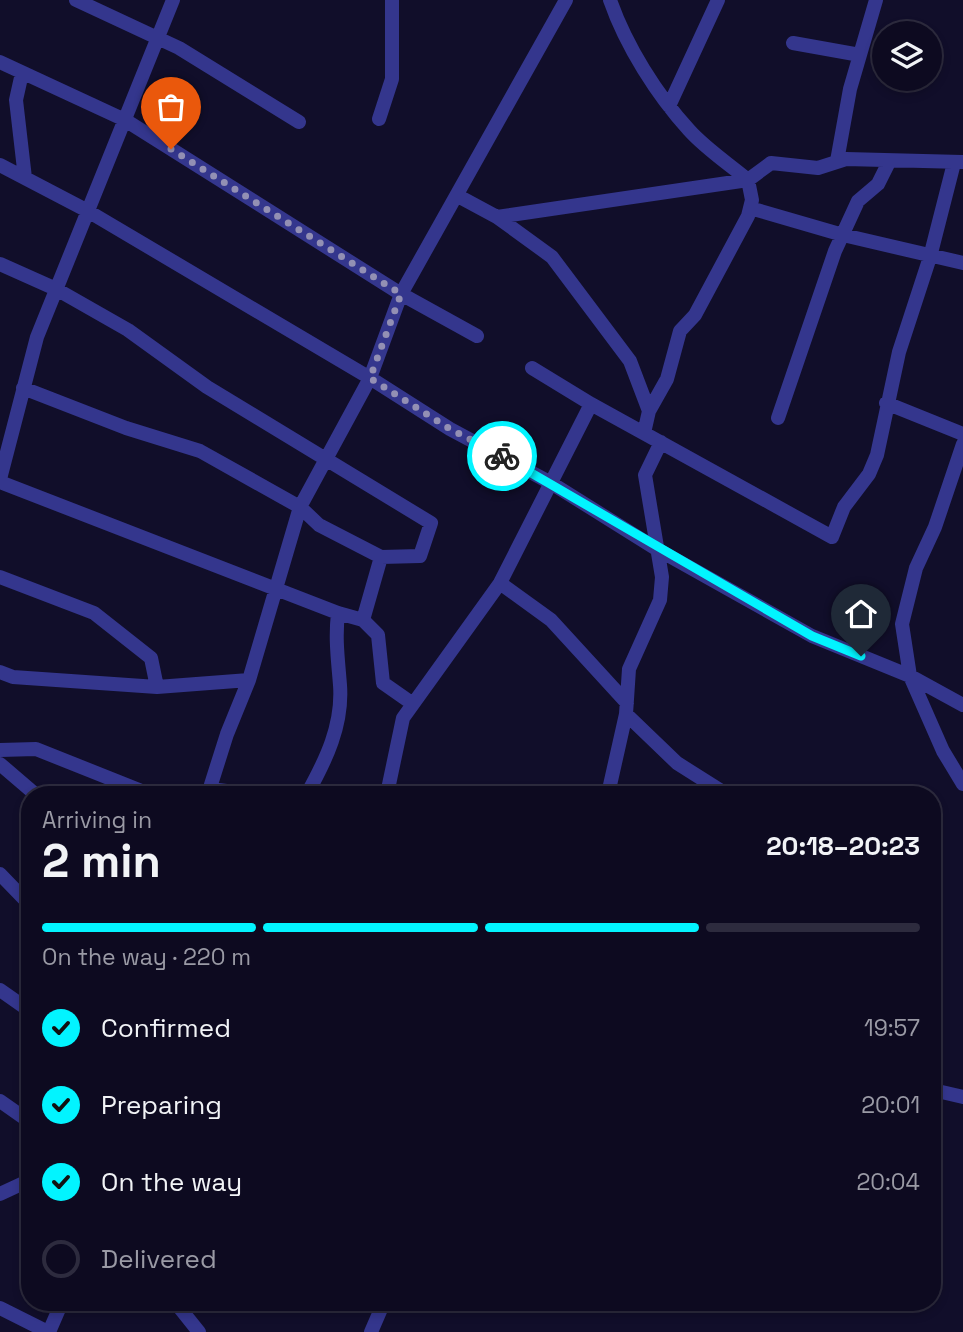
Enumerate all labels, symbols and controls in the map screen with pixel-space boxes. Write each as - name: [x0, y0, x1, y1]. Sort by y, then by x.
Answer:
- map controls: [872, 21, 942, 91]
- button: layers: [872, 21, 942, 91]
- pin: [141, 77, 201, 149]
- icon: bag: [152, 88, 190, 126]
- courier: [467, 421, 537, 491]
- icon: bike: [483, 437, 521, 475]
- pin: [831, 584, 891, 656]
- icon: home: [842, 595, 880, 633]
- text: Arriving in: [42, 805, 152, 835]
- text: 20:18–20:23: [766, 829, 920, 863]
- text: 2 min: [42, 832, 161, 890]
- text: On the way · 220 m: [42, 942, 251, 972]
- icon: check: [42, 1009, 80, 1047]
- text: Confirmed: [101, 1011, 231, 1045]
- text: 19:57: [864, 1013, 920, 1043]
- icon: check: [42, 1086, 80, 1124]
- text: Preparing: [101, 1088, 222, 1122]
- text: 20:01: [861, 1090, 920, 1120]
- icon: check: [42, 1163, 80, 1201]
- text: On the way: [101, 1165, 242, 1199]
- text: 20:04: [856, 1167, 920, 1197]
- text: Delivered: [101, 1242, 217, 1276]

